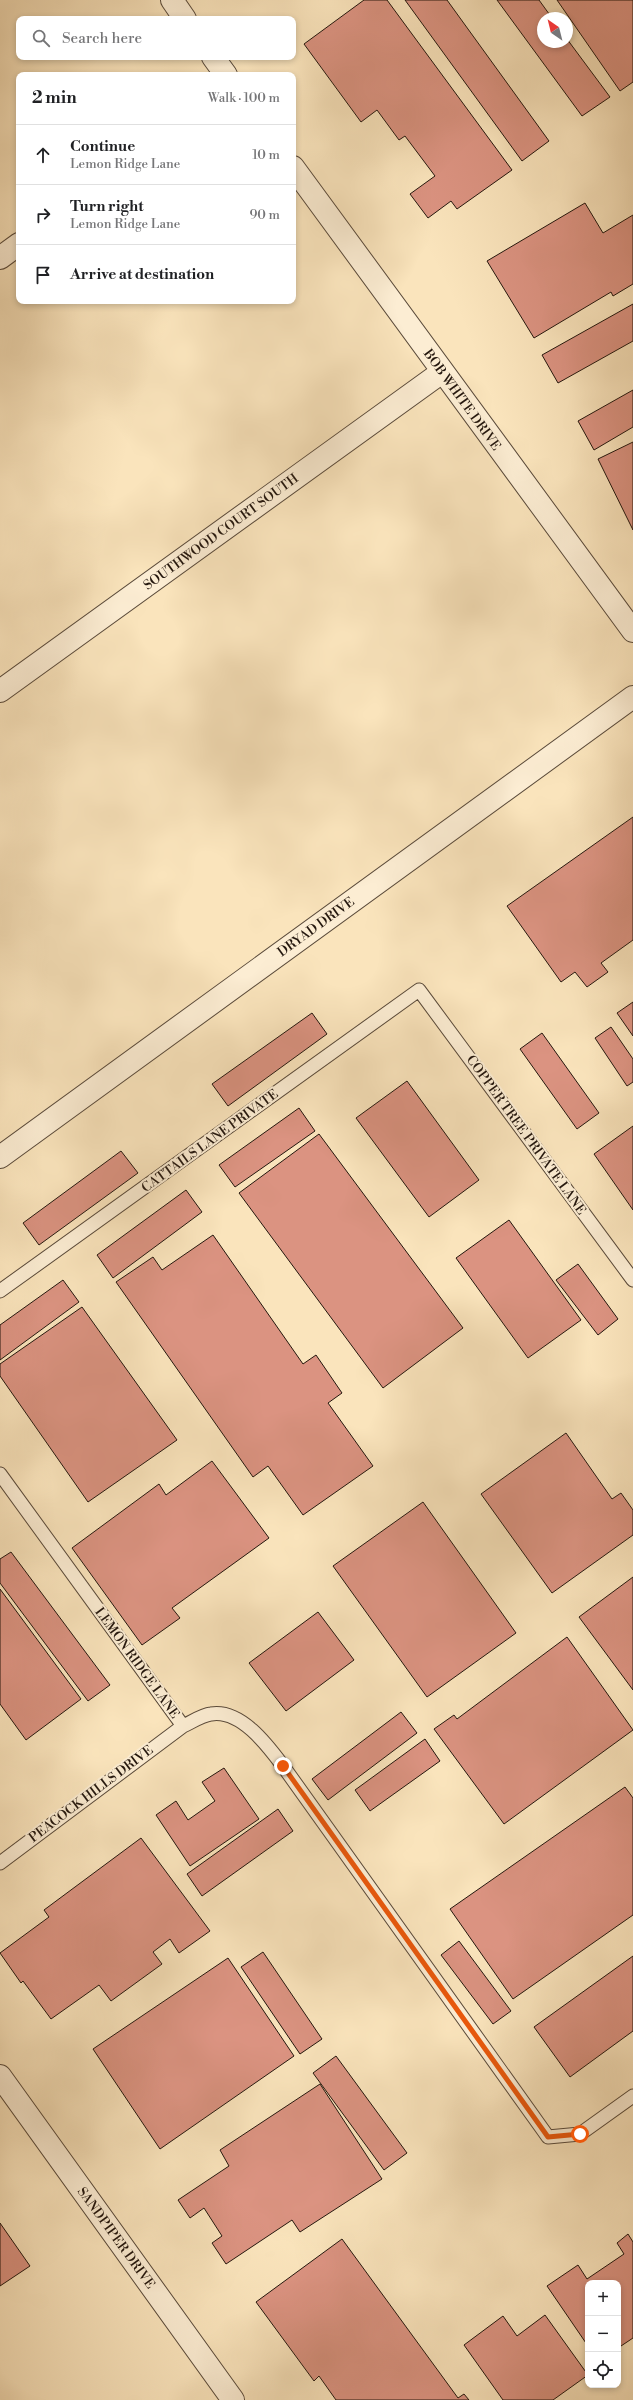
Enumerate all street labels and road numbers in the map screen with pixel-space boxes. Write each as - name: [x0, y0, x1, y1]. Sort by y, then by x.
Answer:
- street label: BOB WHITE DRIVE: [419, 345, 504, 454]
- street label: SOUTHWOOD COURT SOUTH: [141, 470, 302, 594]
- street label: DRYAD DRIVE: [274, 894, 358, 960]
- street label: COPPER TREE PRIVATE LANE: [463, 1052, 589, 1218]
- street label: CATTAILS LANE PRIVATE: [139, 1086, 282, 1196]
- street label: LEMON RIDGE LANE: [91, 1604, 183, 1722]
- street label: PEACOCK HILLS DRIVE: [26, 1742, 156, 1846]
- street label: SANDPIPER DRIVE: [74, 2184, 158, 2292]

